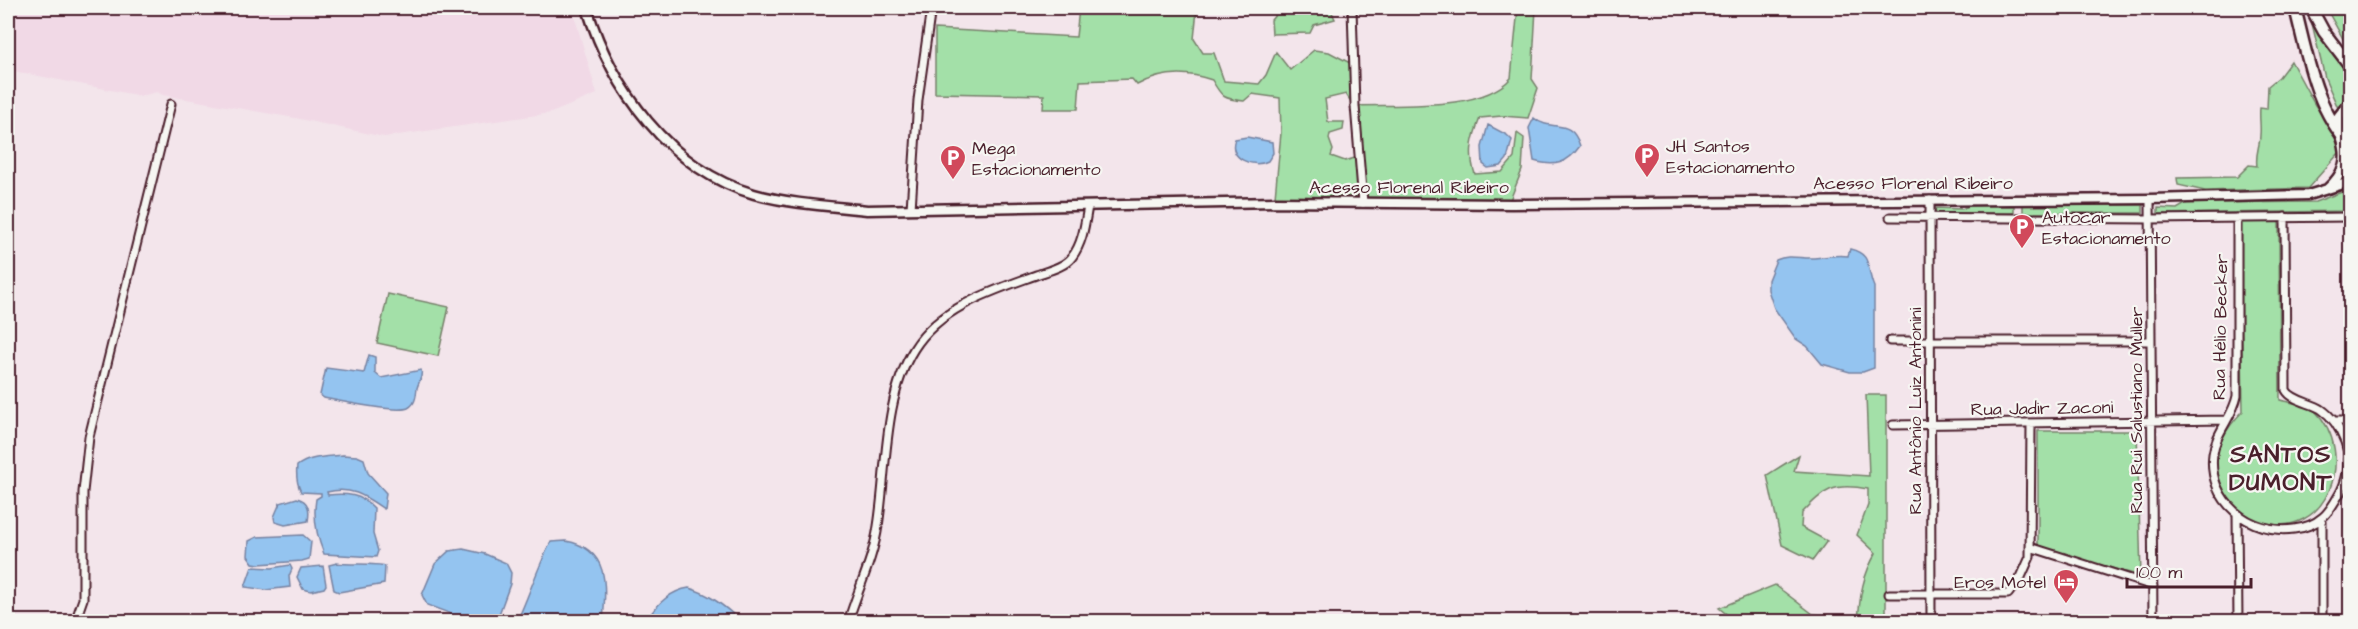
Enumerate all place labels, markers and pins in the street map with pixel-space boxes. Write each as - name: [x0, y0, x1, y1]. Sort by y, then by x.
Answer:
- place label: JH Santos Estacionamento: [1666, 134, 1795, 180]
- place label: Mega Estacionamento: [972, 136, 1101, 182]
- parking icon: JH Santos Estacionamento: [1632, 141, 1662, 179]
- parking icon: Mega Estacionamento: [938, 143, 968, 181]
- place label: Autocar Estacionamento: [2042, 205, 2171, 251]
- parking icon: Autocar Estacionamento: [2007, 212, 2037, 250]
- hotel icon: Eros Motel: [2051, 567, 2081, 605]
- place label: Eros Motel: [1954, 570, 2046, 595]

